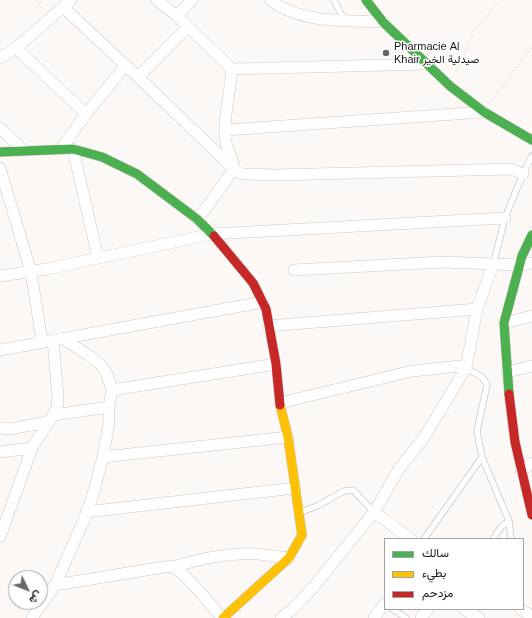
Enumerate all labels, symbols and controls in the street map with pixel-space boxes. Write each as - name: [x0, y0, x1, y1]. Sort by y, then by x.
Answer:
- place label: Pharmacie Al Khair صيدلية الخير: [394, 40, 480, 66]
- marker: Pharmacie Al Khair صيدلية الخير: [381, 48, 391, 58]
- legend: [384, 538, 524, 610]
- text: سالك: [422, 546, 449, 560]
- text: بطيء: [422, 566, 446, 580]
- north arrow: [8, 570, 48, 610]
- text: مزدحم: [422, 586, 453, 600]
- text: ش: [27, 589, 45, 606]

